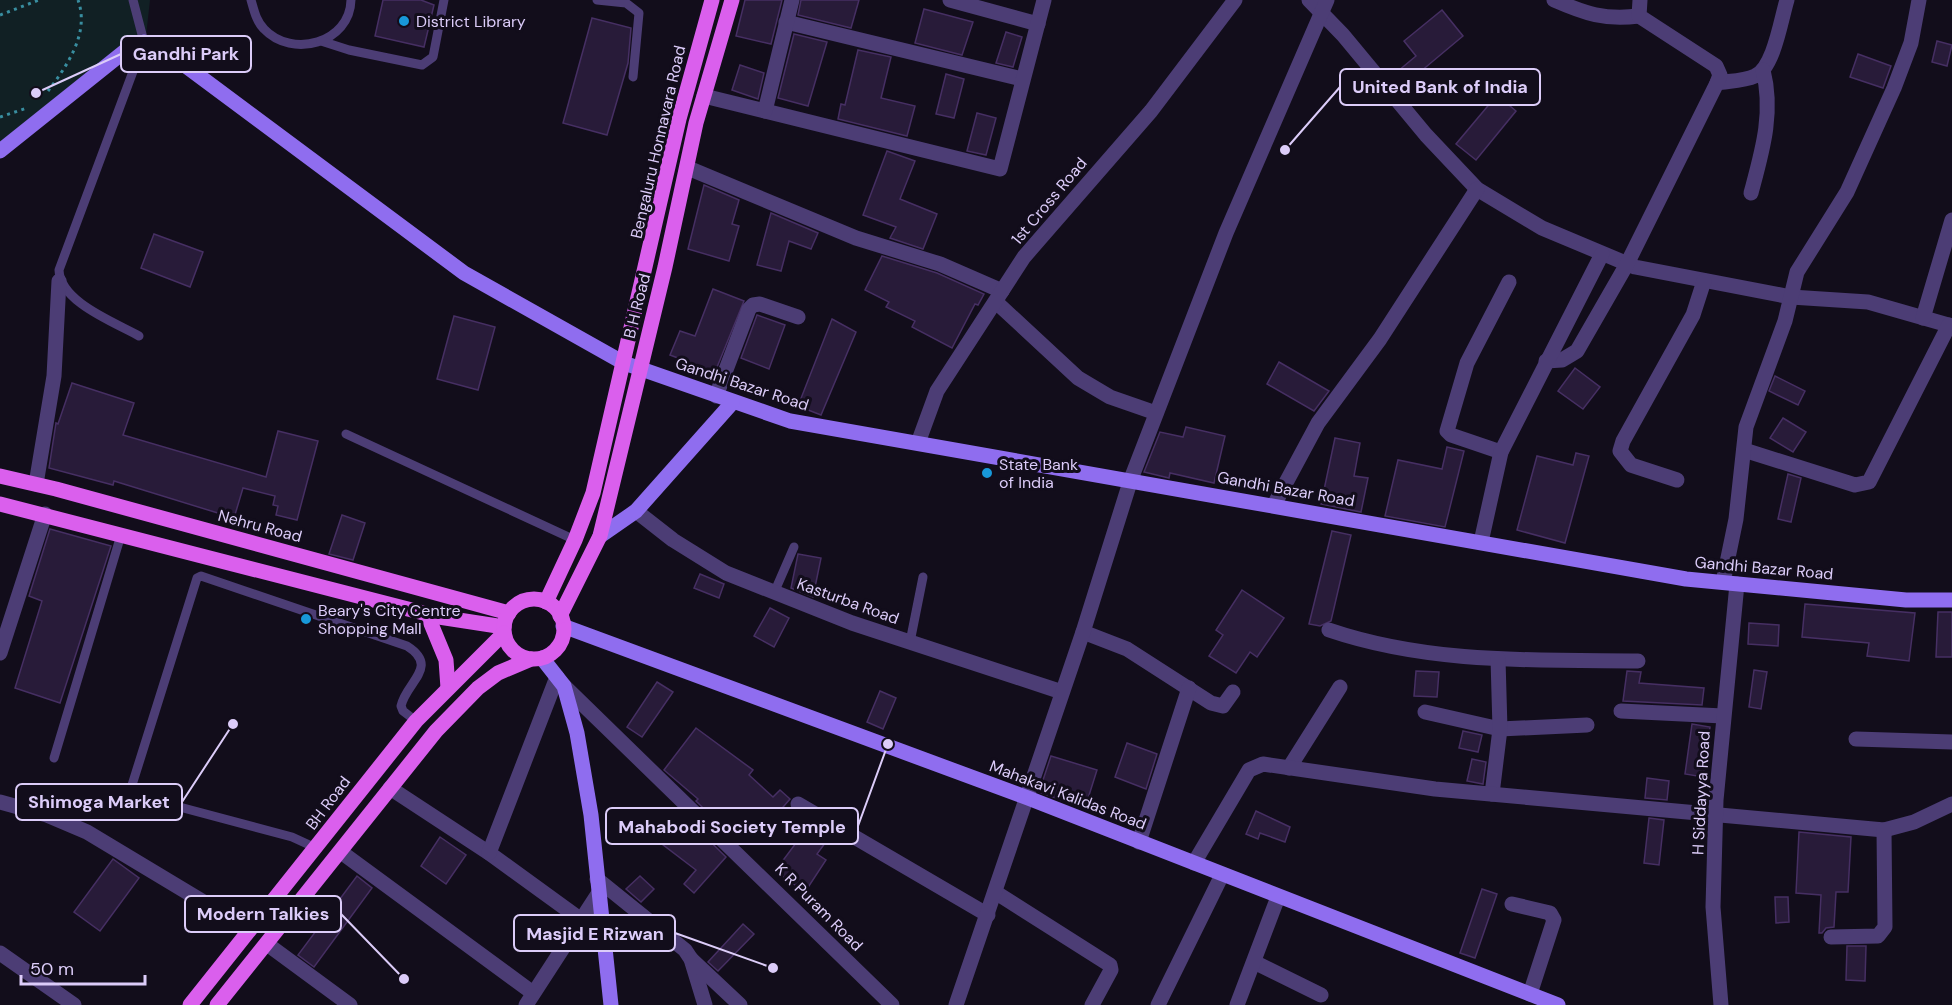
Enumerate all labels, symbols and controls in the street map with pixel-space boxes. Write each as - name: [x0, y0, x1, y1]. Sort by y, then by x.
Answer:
- place label: District Library: [416, 11, 526, 32]
- marker: District Library: [397, 14, 411, 28]
- callout: Gandhi Park: [121, 36, 251, 72]
- text: Gandhi Park: [133, 42, 240, 66]
- street label: Bengaluru Honnavara Road: [626, 43, 690, 241]
- callout: United Bank of India: [1340, 69, 1540, 105]
- text: United Bank of India: [1352, 75, 1528, 99]
- street label: 1st Cross Road: [1006, 153, 1092, 249]
- street label: B H Road: [619, 271, 655, 341]
- street label: Gandhi Bazar Road: [673, 353, 811, 415]
- place label: State Bank of India: [999, 454, 1078, 493]
- marker: State Bank of India: [980, 466, 994, 480]
- street label: Gandhi Bazar Road: [1216, 467, 1356, 511]
- street label: Nehru Road: [216, 505, 304, 547]
- street label: Gandhi Bazar Road: [1694, 551, 1834, 585]
- street label: Kasturba Road: [794, 573, 902, 629]
- place label: Beary's City Centre Shopping Mall: [318, 600, 461, 639]
- marker: Beary's City Centre Shopping Mall: [299, 612, 313, 626]
- street label: H Siddayya Road: [1687, 730, 1715, 856]
- street label: Mahakavi Kalidas Road: [987, 755, 1149, 835]
- street label: BH Road: [301, 772, 355, 834]
- callout: Shimoga Market: [16, 784, 182, 820]
- text: Shimoga Market: [28, 790, 170, 814]
- callout: Mahabodi Society Temple: [606, 808, 858, 844]
- text: Mahabodi Society Temple: [618, 815, 846, 839]
- street label: K R Puram Road: [770, 858, 868, 956]
- callout: Modern Talkies: [185, 896, 341, 932]
- text: Modern Talkies: [197, 902, 329, 926]
- callout: Masjid E Rizwan: [514, 915, 675, 951]
- text: Masjid E Rizwan: [526, 922, 664, 946]
- scale bar: [21, 948, 146, 986]
- text: 50 m: [30, 957, 74, 981]

